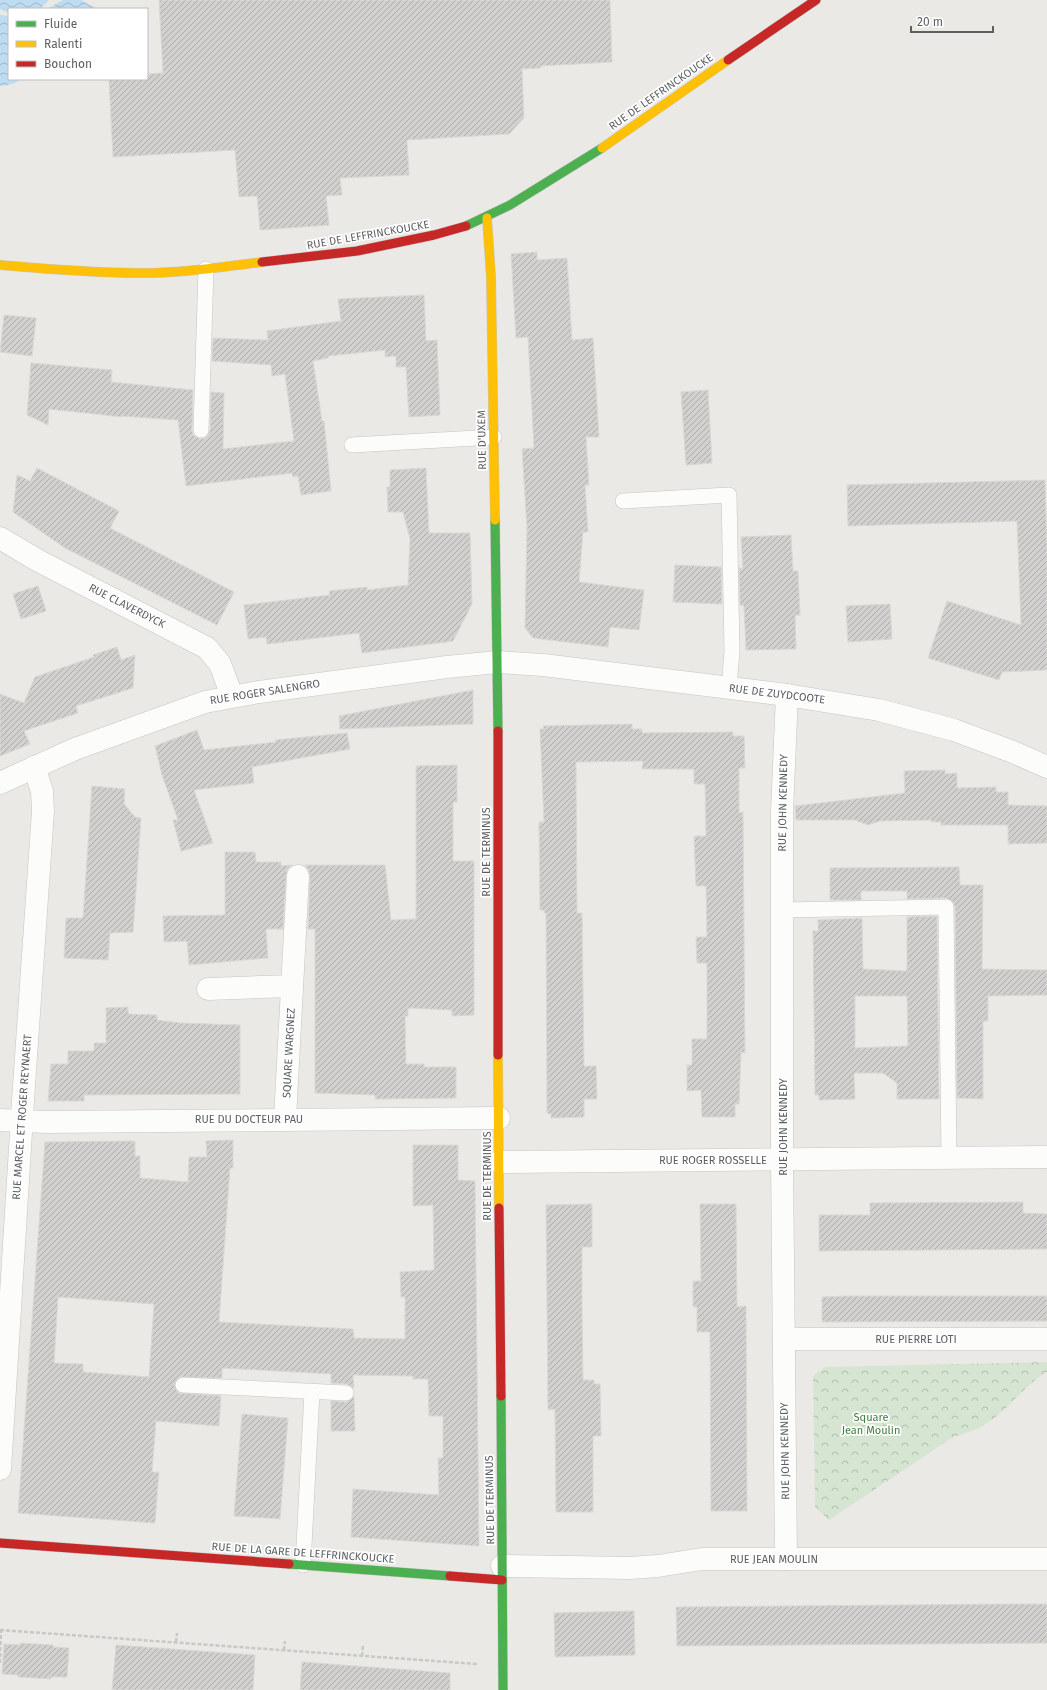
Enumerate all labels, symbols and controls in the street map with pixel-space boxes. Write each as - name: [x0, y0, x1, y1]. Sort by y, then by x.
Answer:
- legend: [8, 8, 148, 80]
- scale bar: [911, 8, 993, 34]
- text: 20 m: [917, 15, 943, 29]
- text: Fluide: [44, 17, 77, 31]
- text: Ralenti: [44, 37, 82, 51]
- street label: RUE DE LEFFRINCKOUCKE: [606, 51, 716, 133]
- text: Bouchon: [44, 57, 92, 71]
- street label: RUE DE LEFFRINCKOUCKE: [306, 218, 430, 252]
- street label: RUE D'UXEM: [475, 410, 489, 470]
- street label: RUE CLAVERDYCK: [87, 581, 168, 631]
- street label: RUE ROGER SALENGRO: [209, 677, 321, 707]
- street label: RUE DE ZUYDCOOTE: [728, 682, 826, 706]
- street label: RUE JOHN KENNEDY: [776, 754, 790, 852]
- street label: RUE DE TERMINUS: [480, 807, 493, 897]
- street label: SQUARE WARGNEZ: [280, 1007, 298, 1099]
- street label: RUE MARCEL ET ROGER REYNAERT: [10, 1033, 34, 1200]
- street label: RUE JOHN KENNEDY: [777, 1078, 790, 1176]
- street label: RUE DU DOCTEUR PAU: [195, 1113, 303, 1126]
- street label: RUE DE TERMINUS: [481, 1131, 494, 1221]
- street label: RUE ROGER ROSSELLE: [659, 1154, 767, 1167]
- street label: RUE PIERRE LOTI: [875, 1333, 957, 1346]
- street label: RUE JOHN KENNEDY: [778, 1402, 792, 1500]
- park label: Square Jean Moulin: [842, 1411, 900, 1437]
- street label: RUE DE TERMINUS: [483, 1455, 497, 1545]
- street label: RUE DE LA GARE DE LEFFRINCKOUCKE: [211, 1540, 395, 1566]
- street label: RUE JEAN MOULIN: [730, 1553, 818, 1566]

